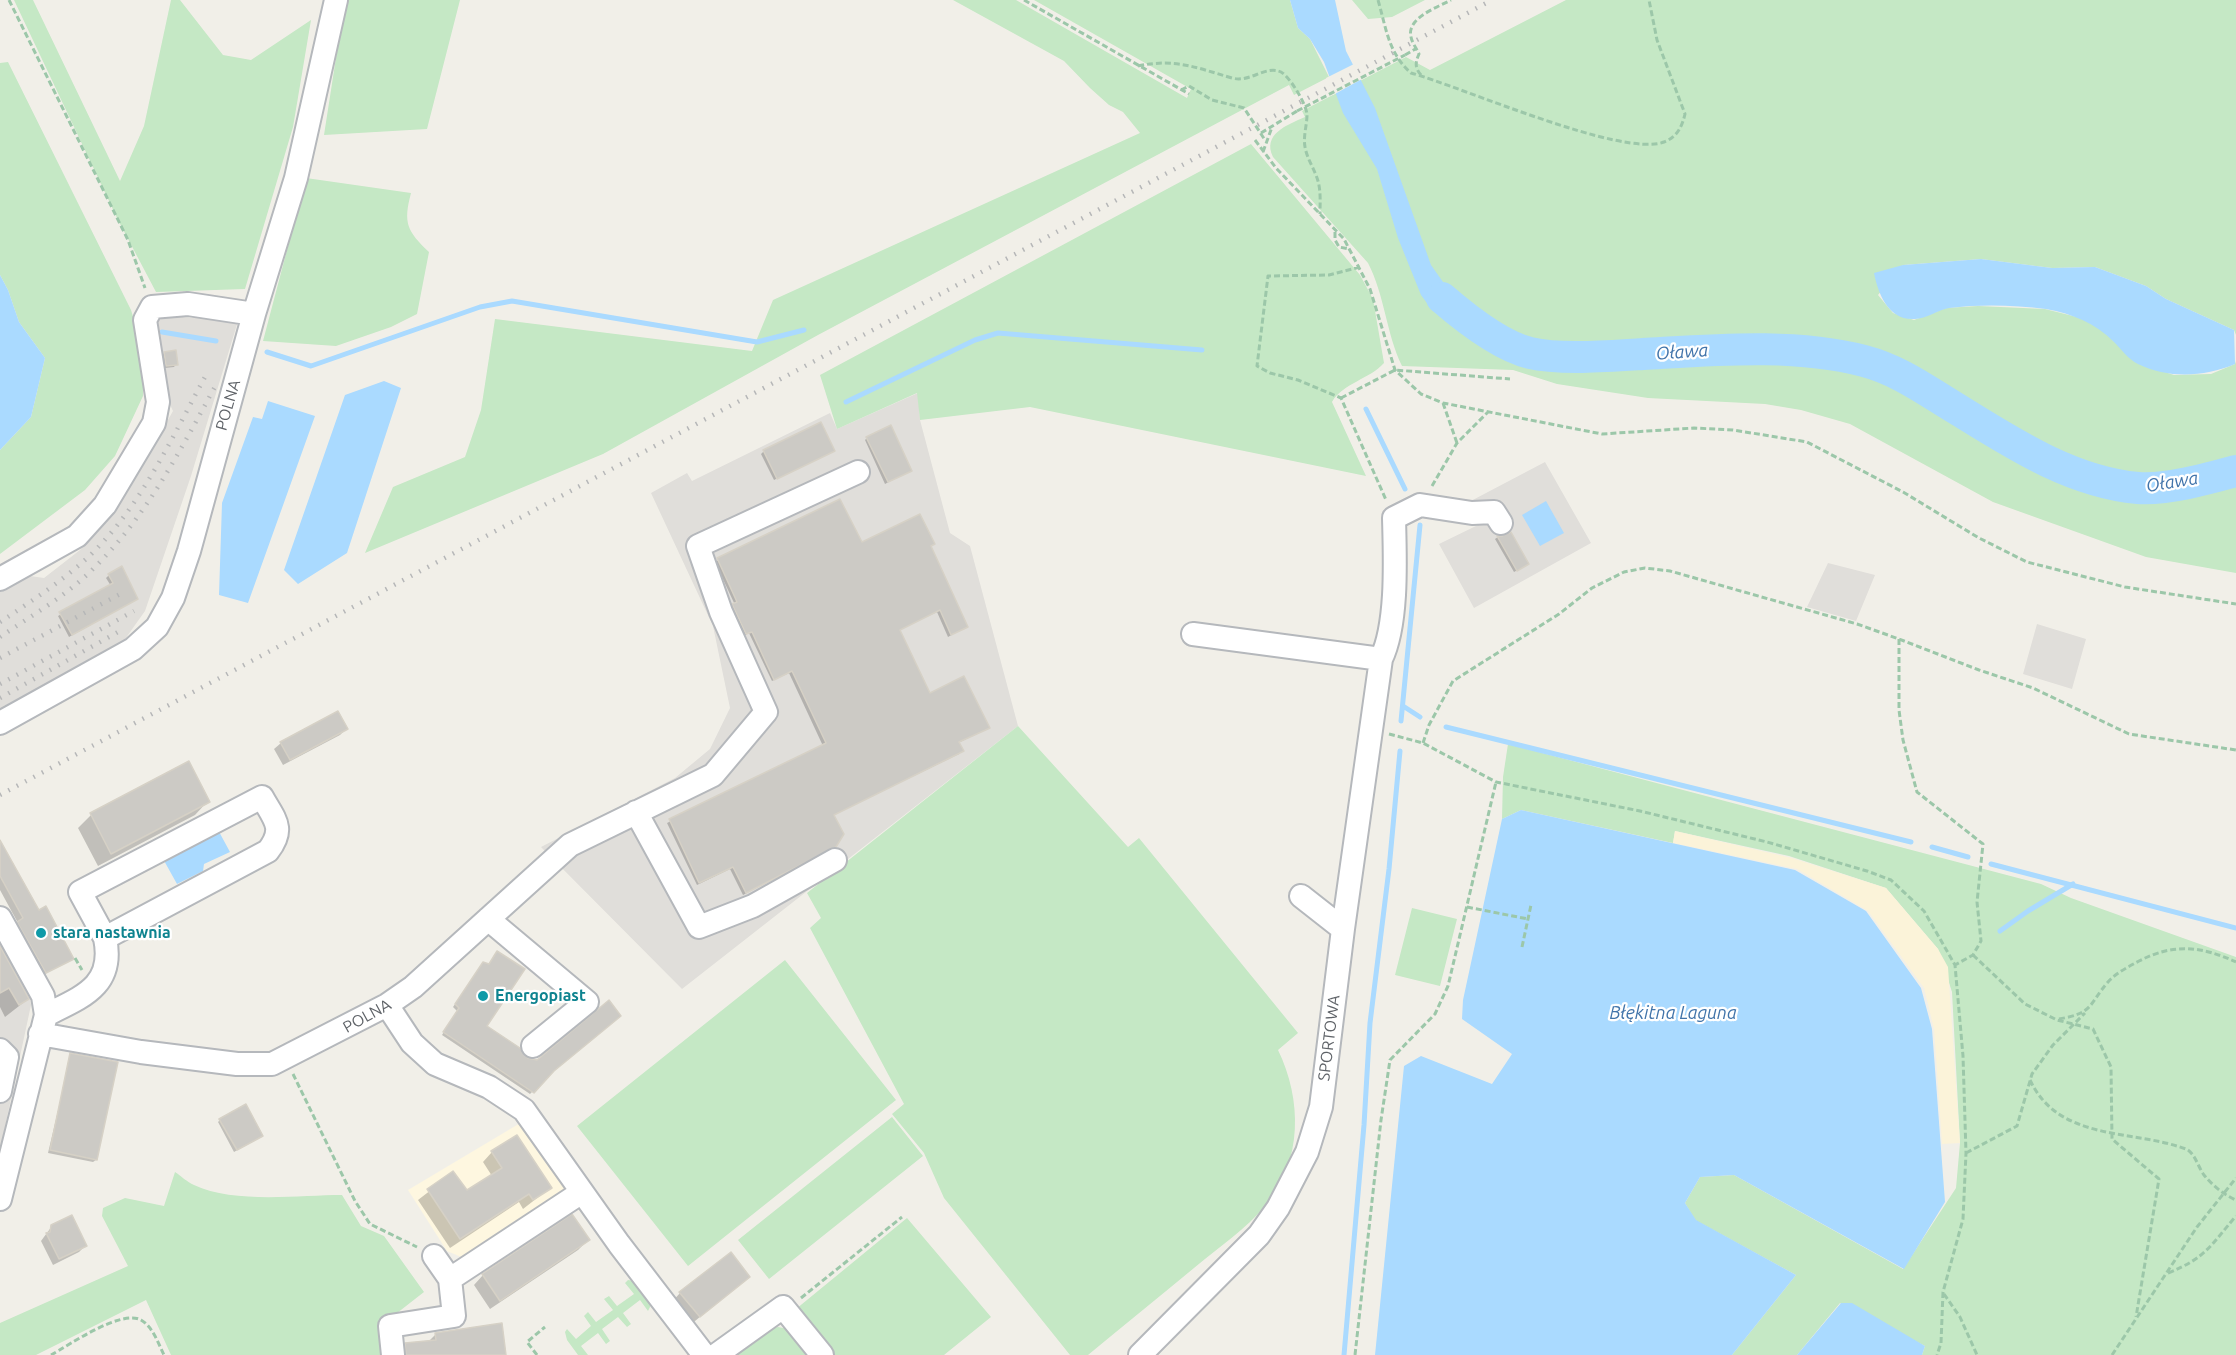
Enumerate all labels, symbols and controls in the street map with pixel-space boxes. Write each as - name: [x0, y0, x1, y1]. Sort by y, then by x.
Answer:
- water label: Oława: [1655, 339, 1709, 365]
- street label: POLNA: [212, 377, 244, 433]
- water label: Oława: [2144, 467, 2200, 497]
- place label: stara nastawnia: [53, 923, 171, 943]
- marker: stara nastawnia: [34, 926, 48, 940]
- place label: Energopiast: [495, 986, 586, 1006]
- marker: Energopiast: [476, 989, 490, 1003]
- street label: SPORTOWA: [1314, 994, 1344, 1082]
- street label: POLNA: [340, 995, 394, 1037]
- water label: Błękitna Laguna: [1609, 1002, 1737, 1024]

